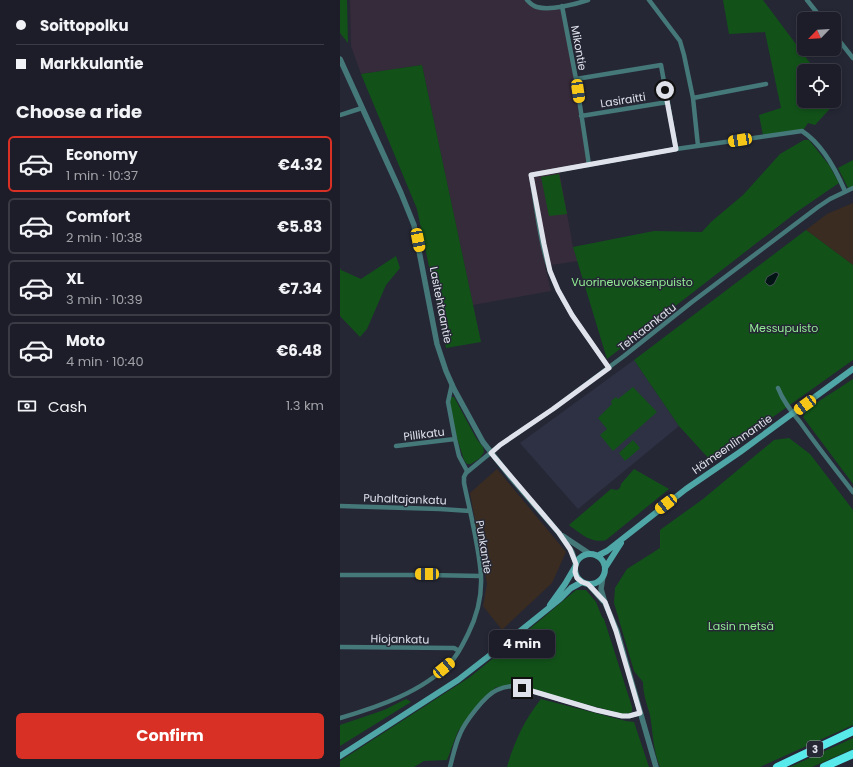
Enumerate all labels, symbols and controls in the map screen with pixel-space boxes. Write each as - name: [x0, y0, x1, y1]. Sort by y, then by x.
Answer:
- north arrow: [797, 12, 841, 56]
- map controls: [797, 12, 841, 108]
- text: Soittopolku: [40, 15, 129, 36]
- street label: Mikontie: [567, 24, 591, 72]
- text: Markkulantie: [40, 53, 144, 74]
- button: locate: [797, 64, 841, 108]
- car: [570, 78, 586, 104]
- route start: [656, 81, 674, 99]
- street label: Lasiraitti: [599, 88, 647, 111]
- text: Choose a ride: [16, 99, 142, 124]
- car: [727, 132, 753, 148]
- text: Economy: [66, 144, 138, 165]
- icon: car: [18, 146, 54, 182]
- text: €4.32: [278, 154, 322, 175]
- text: 1 min · 10:37: [66, 166, 138, 185]
- text: Comfort: [66, 206, 130, 227]
- icon: car: [18, 208, 54, 244]
- text: €5.83: [277, 216, 322, 237]
- car: [410, 227, 426, 253]
- text: 2 min · 10:38: [66, 228, 143, 247]
- street label: Lasitehtaantie: [426, 265, 456, 345]
- text: XL: [66, 268, 84, 289]
- icon: car: [18, 270, 54, 306]
- park label: Vuorineuvoksenpuisto: [571, 274, 693, 290]
- text: €7.34: [279, 278, 322, 299]
- text: 3 min · 10:39: [66, 290, 143, 309]
- street label: Tehtaankatu: [615, 299, 679, 355]
- park label: Messupuisto: [750, 320, 818, 336]
- text: Moto: [66, 330, 105, 351]
- icon: car: [18, 332, 54, 368]
- text: €6.48: [276, 340, 322, 361]
- text: 4 min · 10:40: [66, 352, 144, 371]
- car: [792, 393, 818, 417]
- icon: cash: [16, 395, 38, 417]
- text: Cash: [48, 396, 87, 417]
- text: 1.3 km: [286, 396, 324, 415]
- street label: Hämeenlinnantie: [689, 410, 775, 478]
- street label: Pillikatu: [403, 424, 445, 444]
- street label: Puhaltajankatu: [363, 490, 447, 508]
- car: [653, 492, 679, 516]
- street label: Punkantie: [472, 519, 496, 575]
- car: [415, 568, 439, 580]
- park label: Lasin metsä: [708, 618, 774, 634]
- street label: Hiojankatu: [371, 630, 429, 648]
- callout: 4 min: [489, 630, 555, 658]
- text: 4 min: [503, 634, 541, 653]
- car: [431, 656, 457, 680]
- route end: [513, 679, 531, 697]
- button: Confirm: [16, 713, 324, 759]
- road number: 3: [807, 741, 823, 757]

